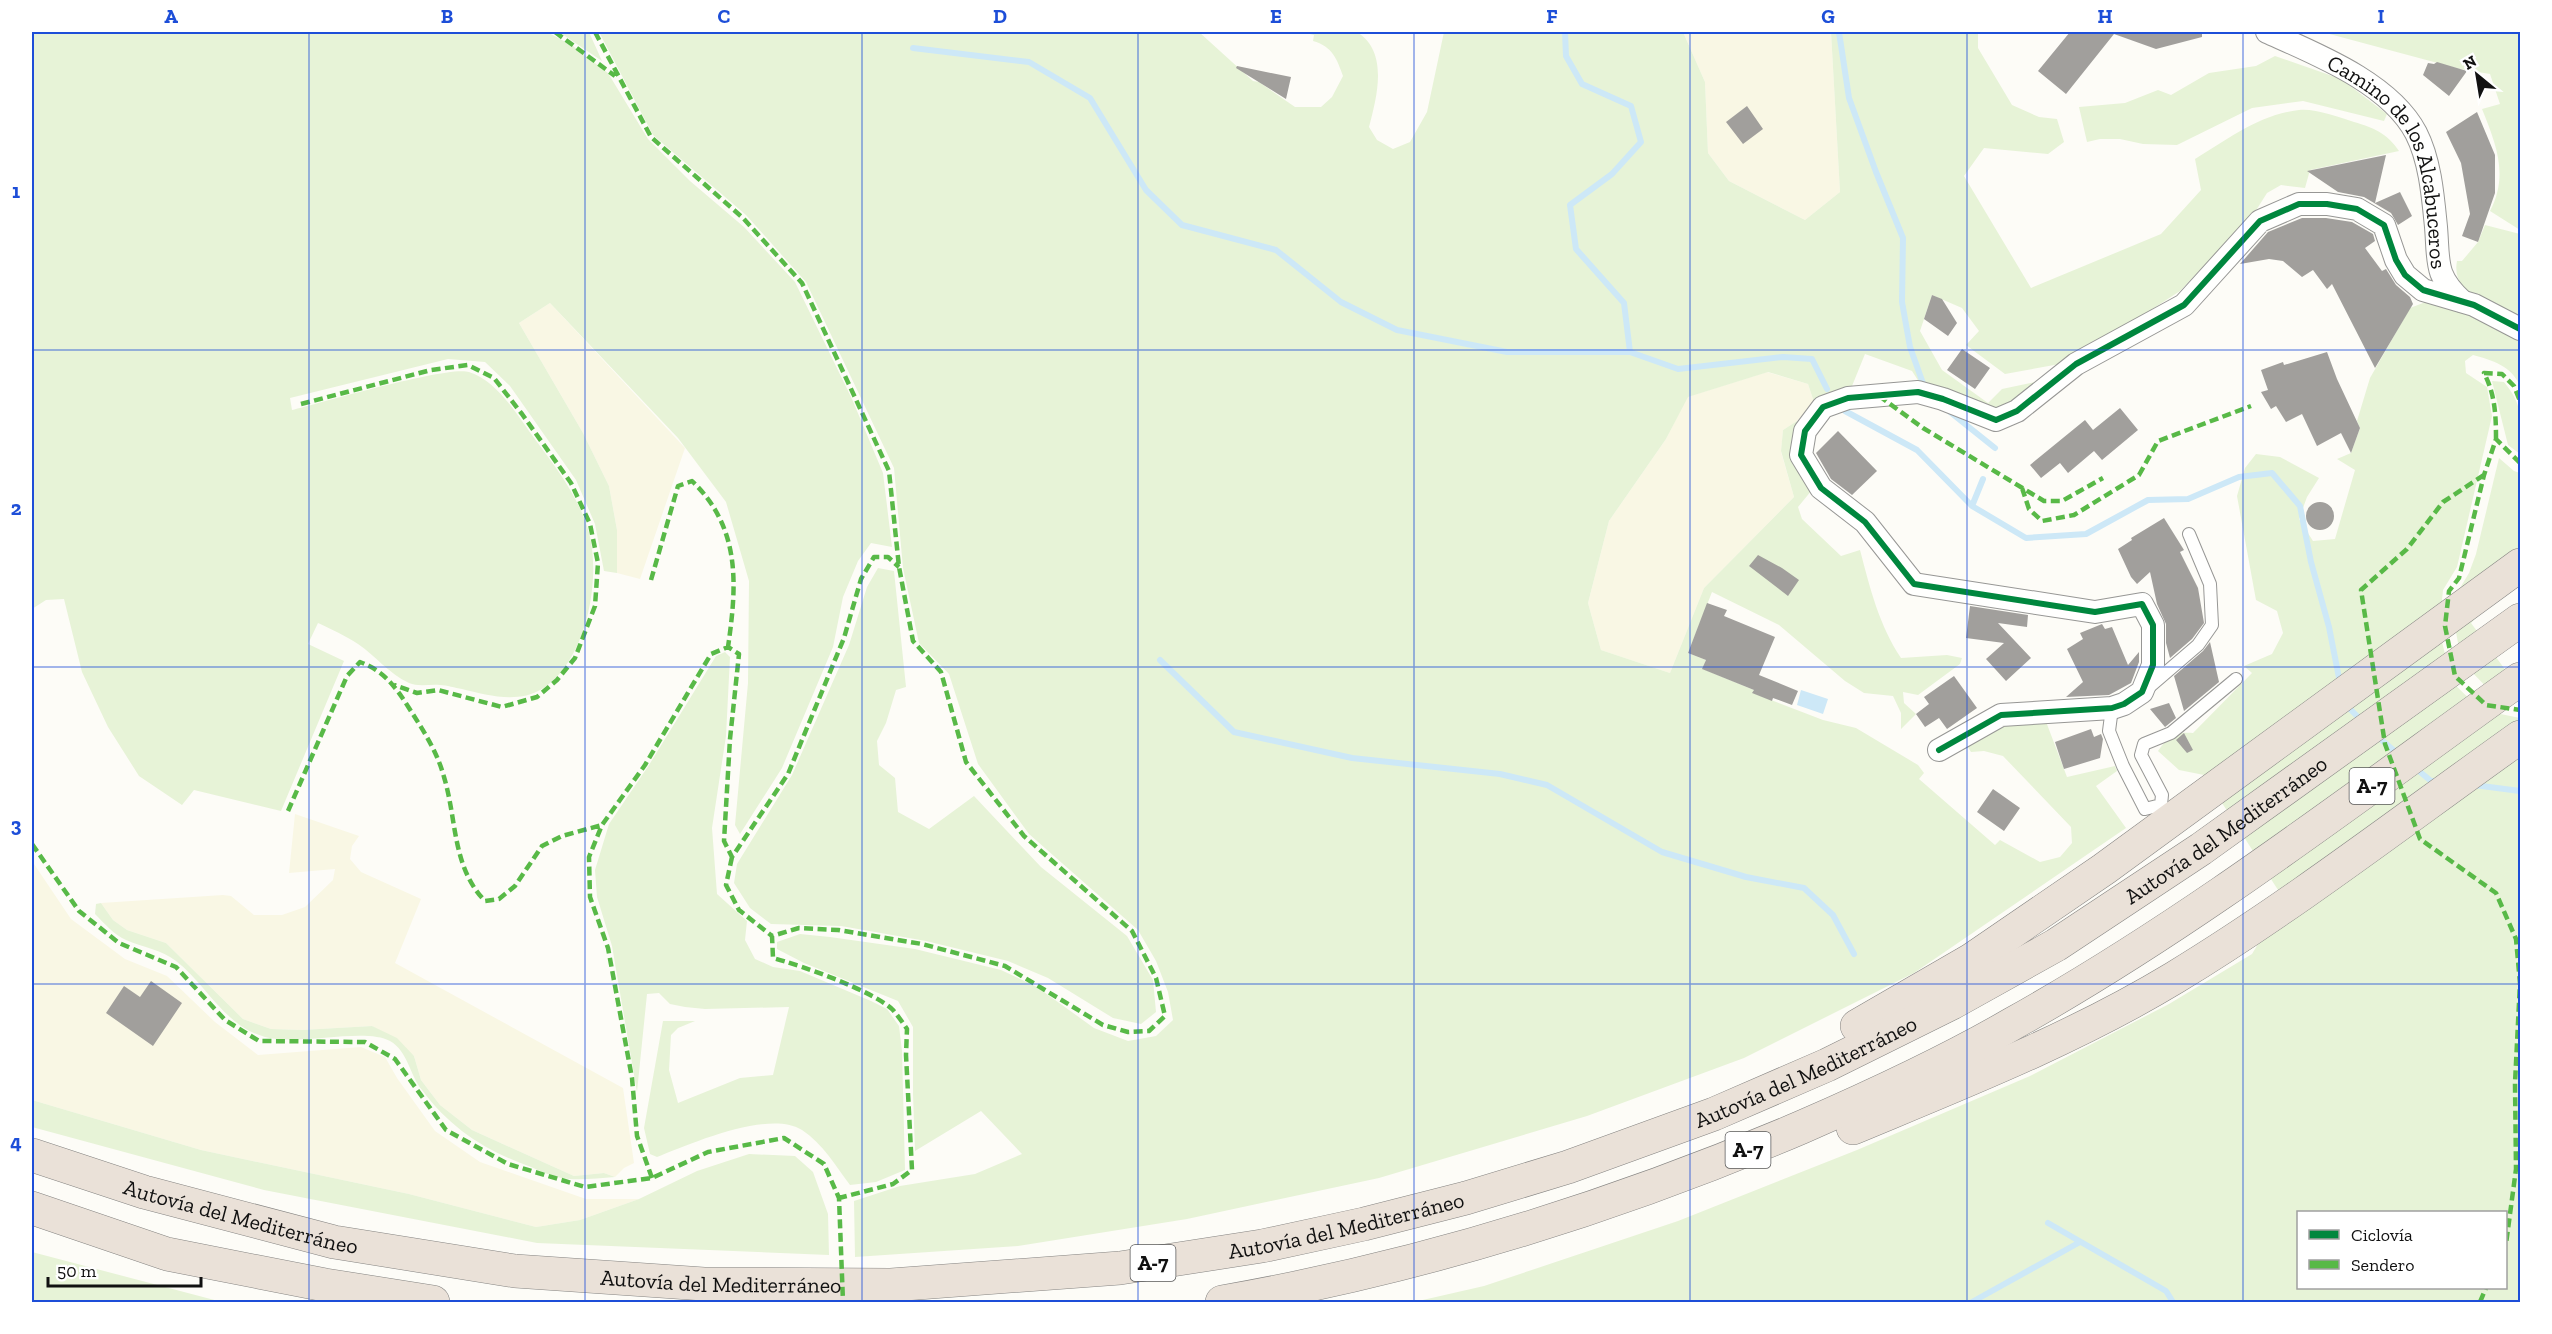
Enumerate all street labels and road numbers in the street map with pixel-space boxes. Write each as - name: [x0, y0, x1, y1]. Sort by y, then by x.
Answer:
- street label: Camino de los Alcabuceros: [2323, 49, 2453, 271]
- street label: Autovía del Mediterráneo: [2119, 750, 2332, 910]
- road number: A-7: [2350, 768, 2394, 804]
- street label: Autovía del Mediterráneo: [1691, 1010, 1921, 1134]
- road number: A-7: [1726, 1132, 1770, 1168]
- street label: Autovía del Mediterráneo: [120, 1173, 360, 1260]
- street label: Autovía del Mediterráneo: [1226, 1186, 1467, 1265]
- road number: A-7: [1130, 1245, 1176, 1281]
- street label: Autovía del Mediterráneo: [600, 1264, 841, 1299]

